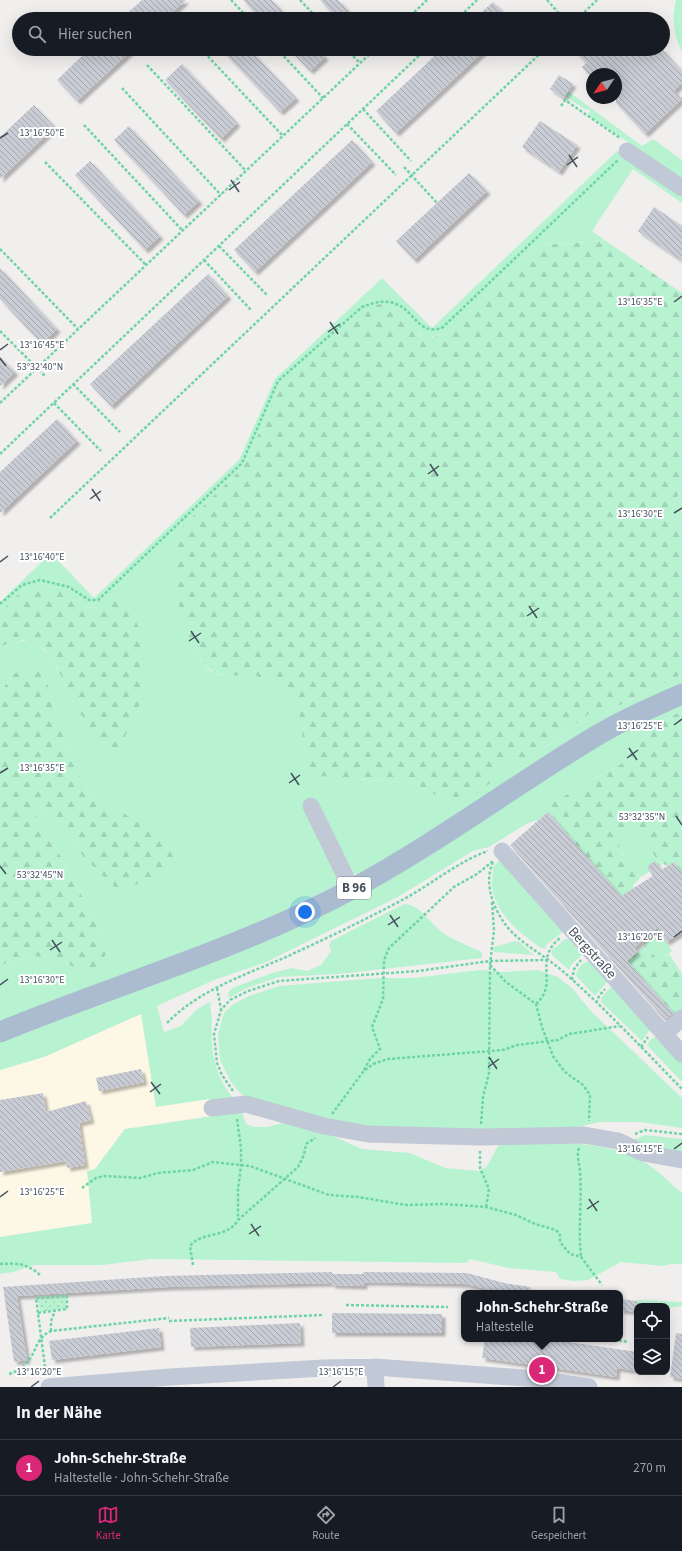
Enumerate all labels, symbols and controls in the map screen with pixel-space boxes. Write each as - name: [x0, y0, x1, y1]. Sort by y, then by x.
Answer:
- search box: [12, 12, 670, 56]
- icon: search: [26, 23, 48, 45]
- text: Hier suchen: [58, 24, 132, 45]
- north arrow: [586, 68, 622, 104]
- text: 13°16'50"E: [19, 126, 65, 140]
- text: 13°16'35"E: [617, 295, 663, 309]
- text: 13°16'45"E: [19, 338, 65, 352]
- text: 53°32'40"N: [17, 360, 63, 374]
- text: 13°16'30"E: [617, 507, 663, 521]
- text: 13°16'40"E: [19, 550, 65, 564]
- text: 13°16'25"E: [617, 719, 663, 733]
- text: 13°16'35"E: [19, 761, 65, 775]
- text: 53°32'35"N: [619, 810, 665, 824]
- text: 53°32'45"N: [17, 868, 63, 882]
- road number: B 96: [337, 877, 371, 899]
- your location: [295, 902, 315, 922]
- street label: Bergstraße: [563, 923, 621, 983]
- text: 13°16'20"E: [617, 930, 663, 944]
- text: 13°16'30"E: [19, 973, 65, 987]
- text: 13°16'15"E: [617, 1142, 663, 1156]
- text: 13°16'25"E: [19, 1185, 65, 1199]
- popup: [461, 1290, 623, 1342]
- text: John-Schehr-Straße: [476, 1297, 608, 1318]
- map controls: [634, 1303, 670, 1375]
- button: locate: [634, 1303, 670, 1339]
- text: Haltestelle: [476, 1318, 534, 1336]
- button: layers: [634, 1339, 670, 1375]
- pin: 1: [529, 1355, 555, 1385]
- text: 13°16'20"E: [16, 1365, 62, 1379]
- text: 13°16'15"E: [318, 1365, 364, 1379]
- text: In der Nähe: [16, 1401, 102, 1425]
- text: John-Schehr-Straße: [54, 1448, 186, 1469]
- text: 1: [26, 1459, 32, 1477]
- text: 270 m: [633, 1459, 666, 1477]
- text: Haltestelle · John-Schehr-Straße: [54, 1469, 229, 1487]
- tab: Karte: [96, 1504, 121, 1543]
- tab: Route: [312, 1504, 339, 1543]
- tab: Gespeichert: [531, 1504, 586, 1543]

